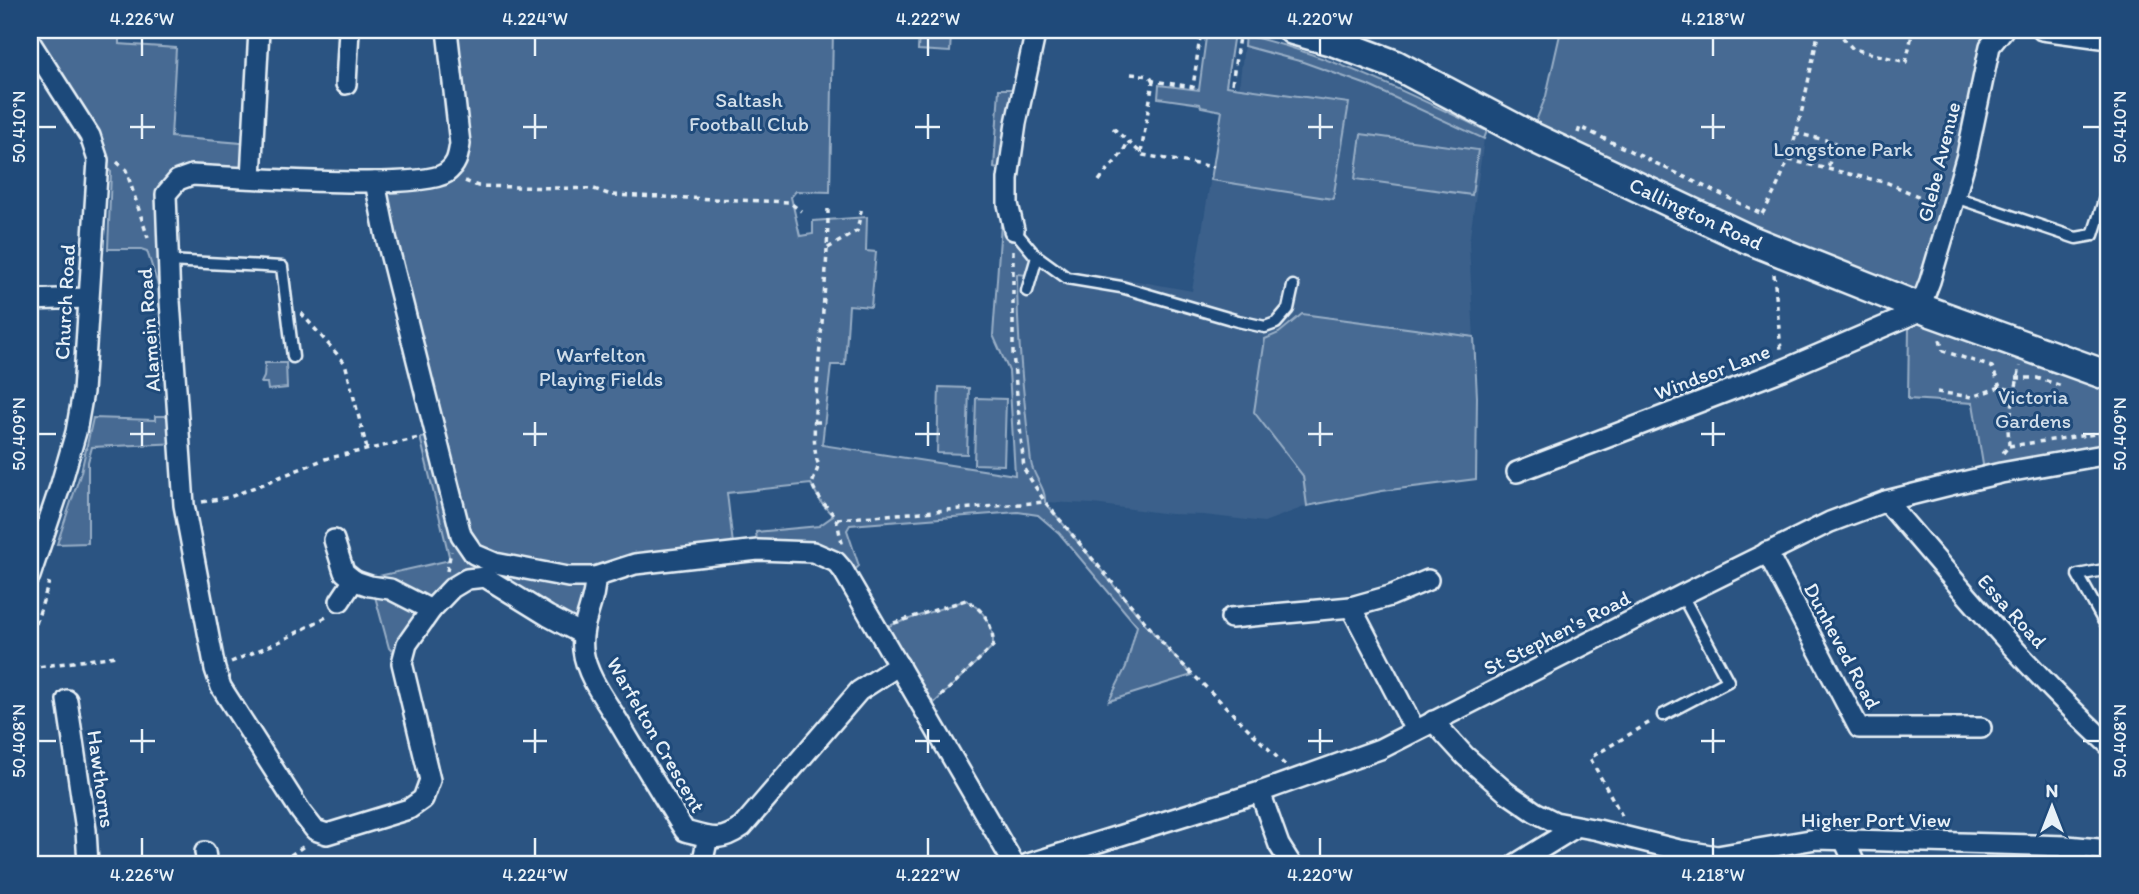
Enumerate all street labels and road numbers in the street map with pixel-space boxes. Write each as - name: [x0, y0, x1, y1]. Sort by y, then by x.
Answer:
- street label: Glebe Avenue: [1912, 99, 1966, 224]
- street label: Callington Road: [1625, 172, 1767, 256]
- street label: Church Road: [49, 244, 80, 360]
- street label: Alamein Road: [132, 267, 165, 393]
- street label: Windsor Lane: [1650, 338, 1773, 405]
- street label: Essa Road: [1972, 568, 2053, 654]
- street label: Dunheved Road: [1799, 578, 1886, 713]
- street label: St Stephen's Road: [1479, 585, 1635, 680]
- street label: Warfelton Crescent: [602, 653, 711, 817]
- street label: Hawthorns: [82, 728, 121, 829]
- street label: Higher Port View: [1801, 807, 1951, 832]

